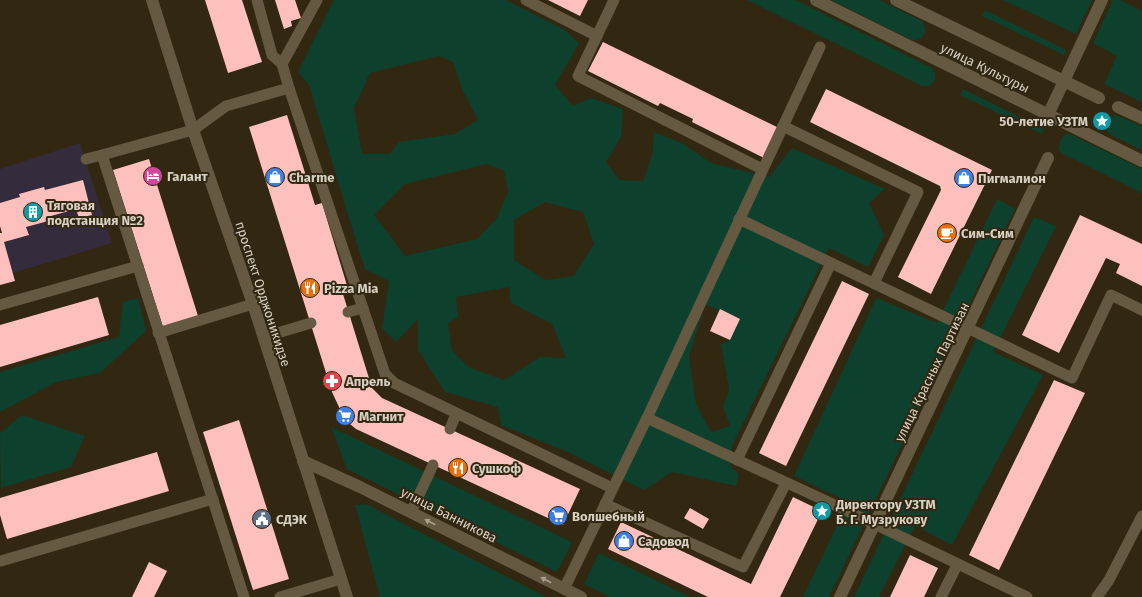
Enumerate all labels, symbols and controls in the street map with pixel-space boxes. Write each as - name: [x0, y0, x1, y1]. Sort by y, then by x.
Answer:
- street label: улица Культуры: [938, 40, 1032, 96]
- place icon: 50-летие УЗТМ: [1091, 110, 1113, 132]
- place label: 50-летие УЗТМ: [999, 114, 1088, 129]
- hotel icon: Галант: [142, 165, 164, 187]
- shop icon: Charme: [264, 166, 286, 188]
- shop icon: Пигмалион: [953, 167, 975, 189]
- place label: Галант: [167, 169, 209, 184]
- place label: Charme: [289, 170, 334, 185]
- place label: Пигмалион: [978, 171, 1046, 186]
- place label: Тяговая подстанция №2: [47, 198, 143, 228]
- building icon: Тяговая подстанция №2: [22, 201, 44, 223]
- street label: проспект Орджоникидзе: [232, 220, 294, 368]
- cafe icon: Сим-Сим: [936, 222, 958, 244]
- place label: Сим-Сим: [961, 226, 1014, 241]
- restaurant icon: Pizza Mia: [299, 277, 321, 299]
- place label: Pizza Mia: [324, 281, 378, 296]
- street label: улица Красных Партизан: [892, 300, 972, 444]
- pharmacy icon: Апрель: [321, 370, 343, 392]
- place label: Апрель: [345, 374, 390, 389]
- supermarket icon: Магнит: [334, 405, 356, 427]
- place label: Магнит: [359, 409, 404, 424]
- restaurant icon: Сушкоф: [447, 457, 469, 479]
- place label: Сушкоф: [472, 461, 521, 476]
- street label: улица Банникова: [398, 484, 500, 546]
- place label: Директору УЗТМ Б. Г. Музрукову: [835, 497, 936, 527]
- place icon: Директору УЗТМ Б. Г. Музрукову: [811, 500, 833, 522]
- supermarket icon: Волшебный: [547, 505, 569, 527]
- public building icon: СДЭК: [251, 508, 273, 530]
- place label: Волшебный: [572, 509, 645, 524]
- place label: СДЭК: [276, 512, 308, 527]
- one-way arrow: [424, 518, 436, 525]
- shop icon: Садовод: [613, 530, 635, 552]
- place label: Садовод: [638, 534, 690, 549]
- one-way arrow: [540, 577, 552, 583]

